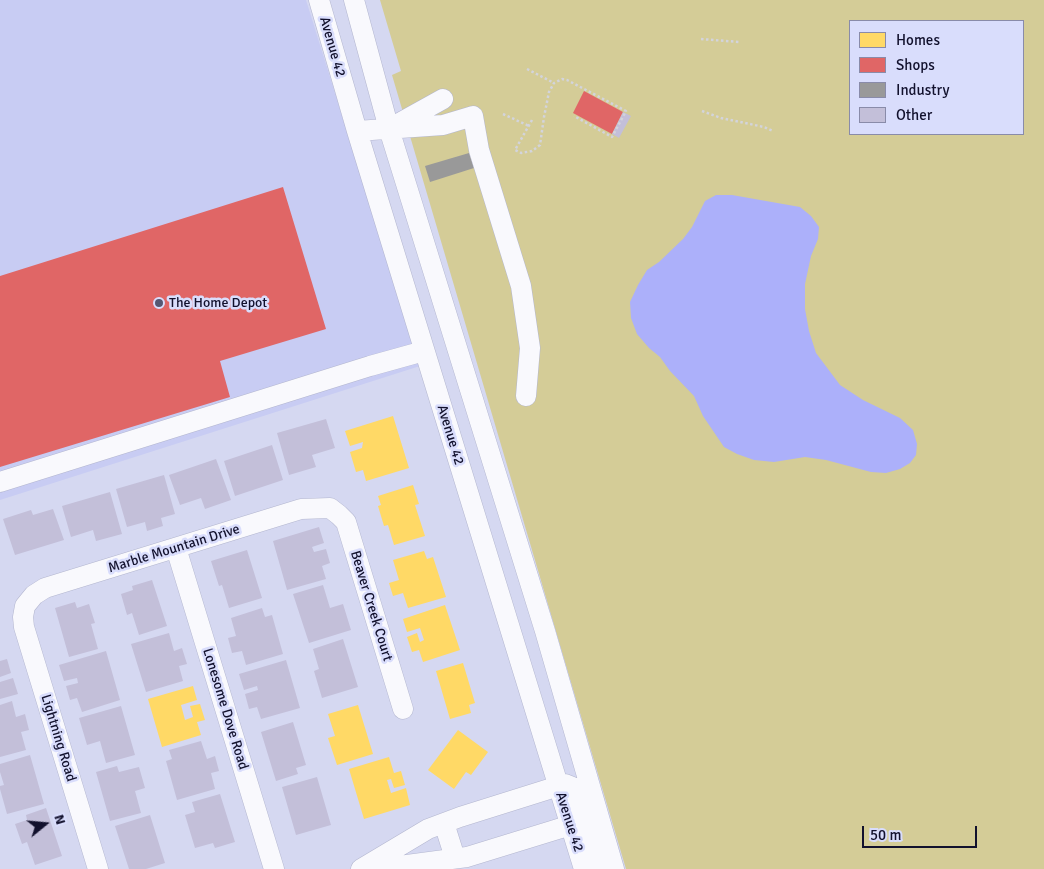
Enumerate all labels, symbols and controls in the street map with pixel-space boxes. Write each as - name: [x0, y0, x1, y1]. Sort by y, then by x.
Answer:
- street label: Avenue 42: [315, 15, 349, 79]
- legend: [849, 20, 1024, 135]
- text: Homes: [896, 31, 940, 49]
- text: Shops: [896, 56, 935, 74]
- text: Industry: [896, 81, 949, 99]
- text: Other: [896, 106, 932, 124]
- place label: The Home Depot: [169, 295, 267, 311]
- marker: The Home Depot: [153, 297, 165, 309]
- street label: Avenue 42: [433, 403, 467, 467]
- street label: Marble Mountain Drive: [106, 521, 242, 577]
- street label: Beaver Creek Court: [346, 549, 396, 663]
- street label: Lonesome Dove Road: [199, 646, 251, 772]
- street label: Lightning Road: [37, 692, 79, 784]
- street label: Avenue 42: [551, 790, 587, 854]
- north arrow: [20, 799, 70, 849]
- text: N: [50, 812, 69, 827]
- scale bar: [864, 816, 979, 848]
- text: 50 m: [870, 826, 901, 844]

